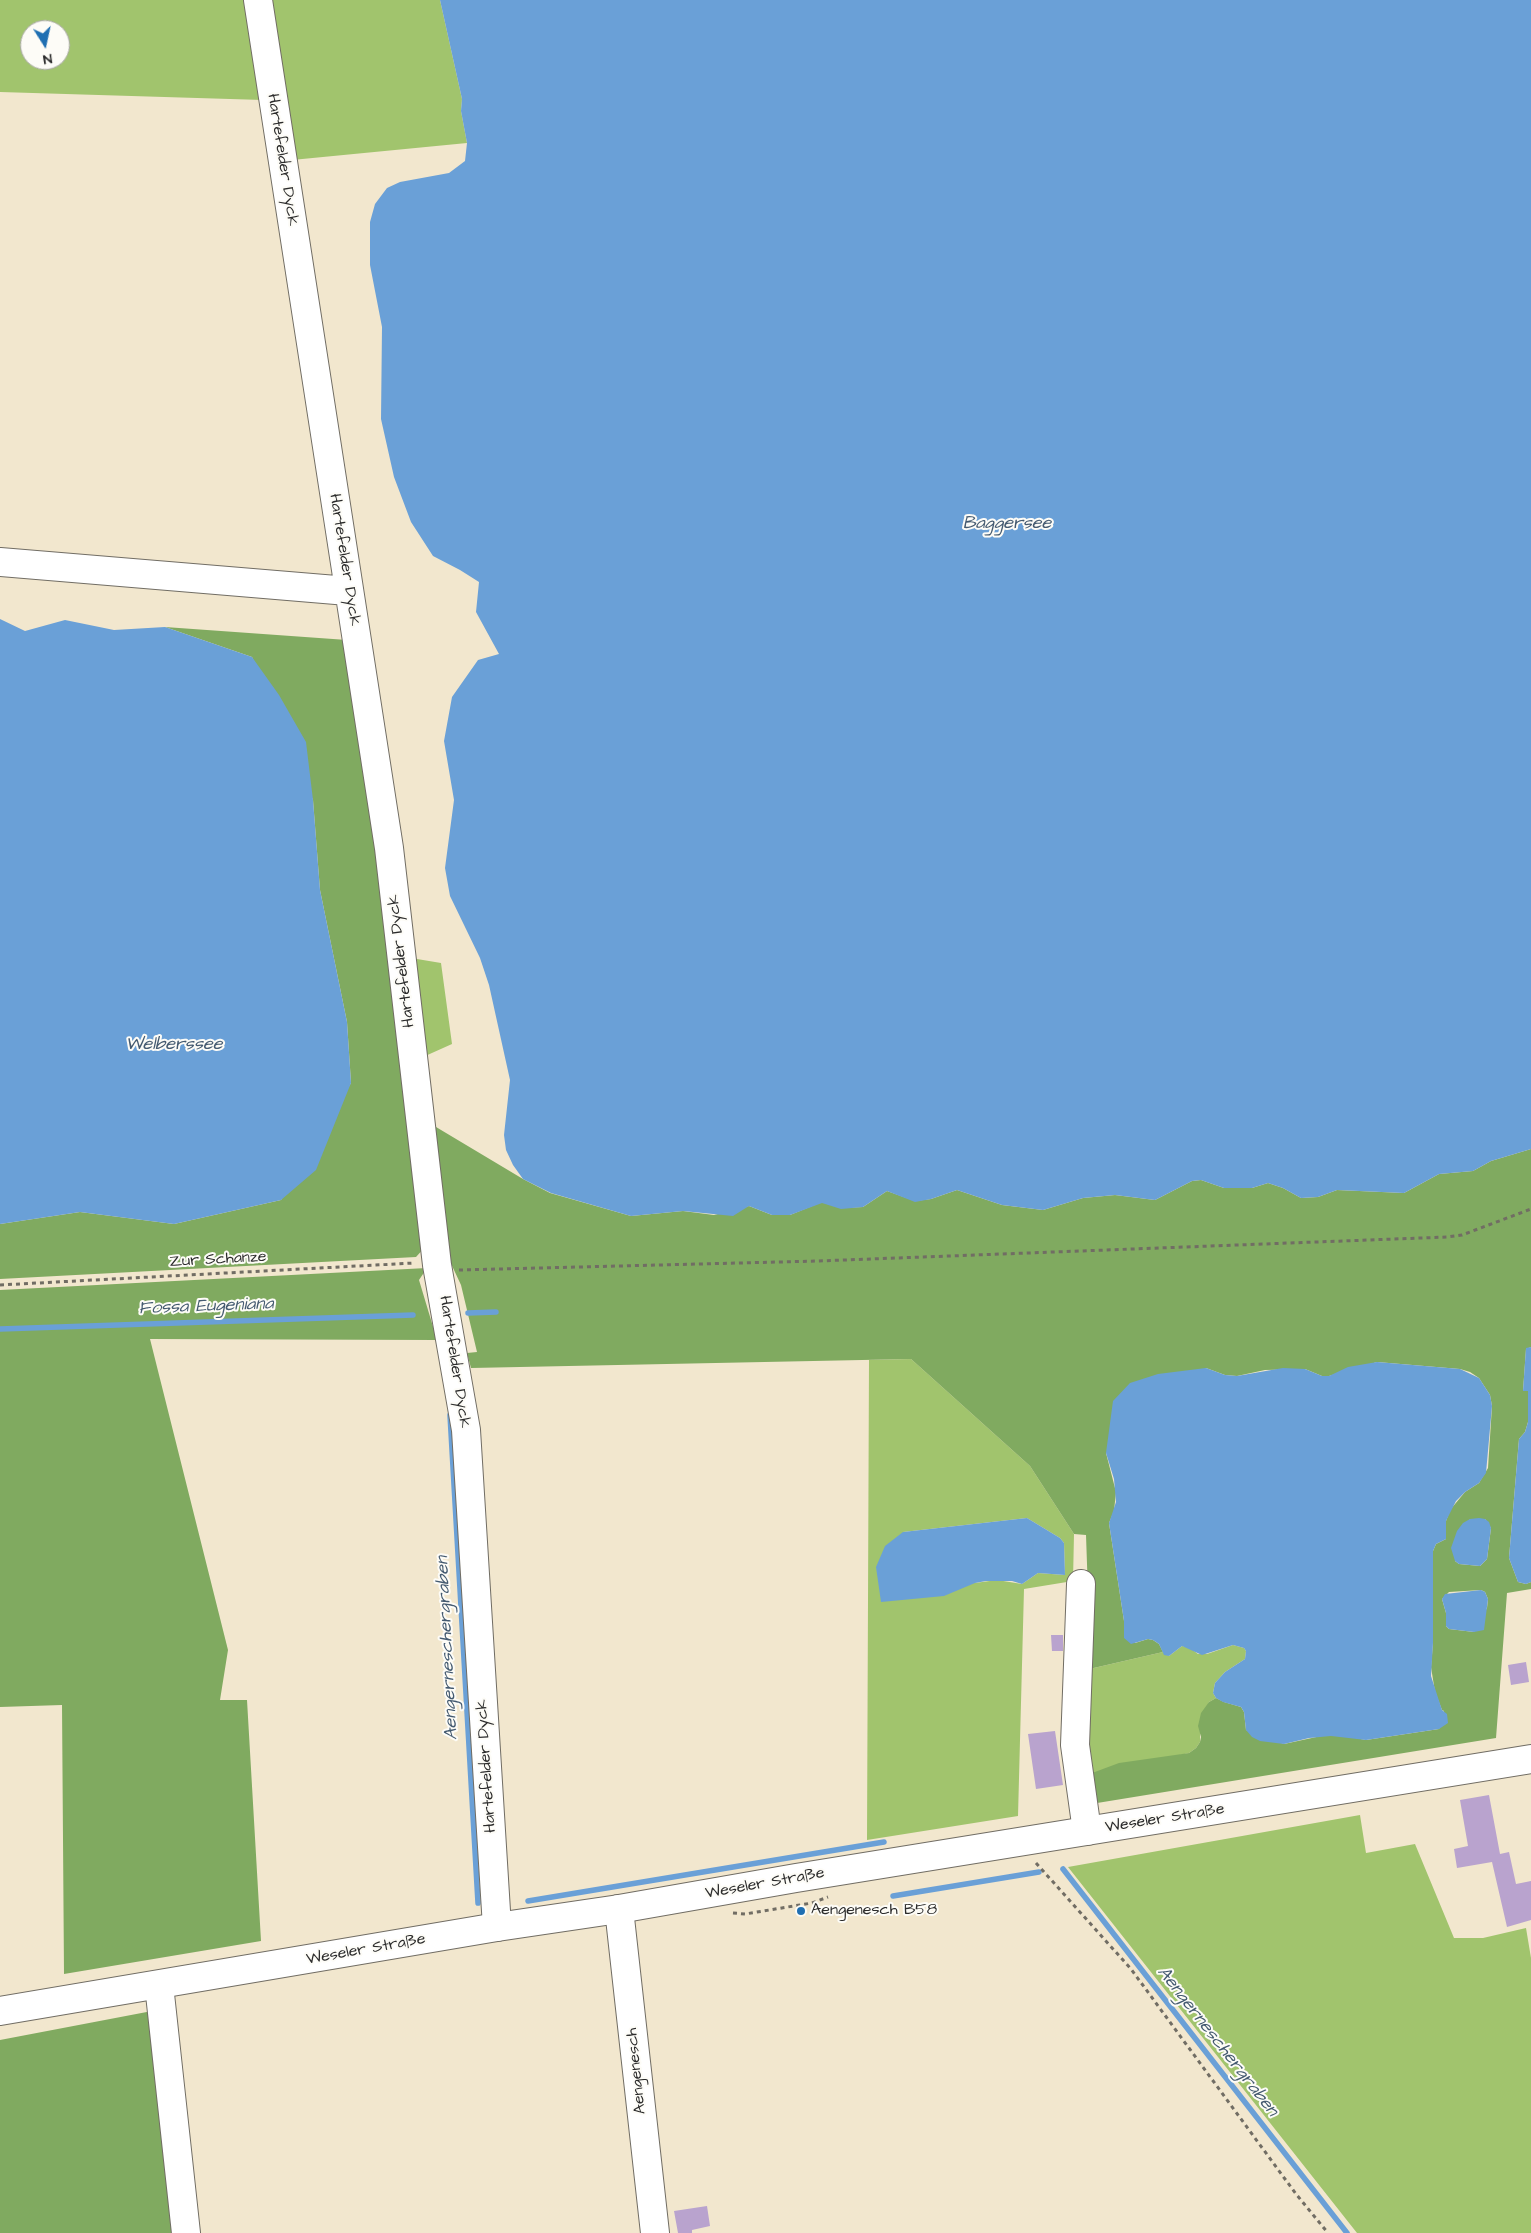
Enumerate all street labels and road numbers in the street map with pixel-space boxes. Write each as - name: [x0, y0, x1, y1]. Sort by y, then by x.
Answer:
- street label: Hartefelder Dyck: [262, 92, 302, 228]
- street label: Hartefelder Dyck: [324, 492, 364, 628]
- street label: Hartefelder Dyck: [384, 894, 420, 1028]
- street label: Zur Schanze: [169, 1248, 267, 1272]
- street label: Hartefelder Dyck: [434, 1294, 474, 1430]
- street label: Hartefelder Dyck: [473, 1699, 501, 1833]
- street label: Weseler Straße: [1104, 1800, 1226, 1838]
- street label: Weseler Straße: [704, 1864, 826, 1904]
- street label: Weseler Straße: [305, 1930, 427, 1970]
- street label: Aengenesch: [623, 2027, 651, 2115]

